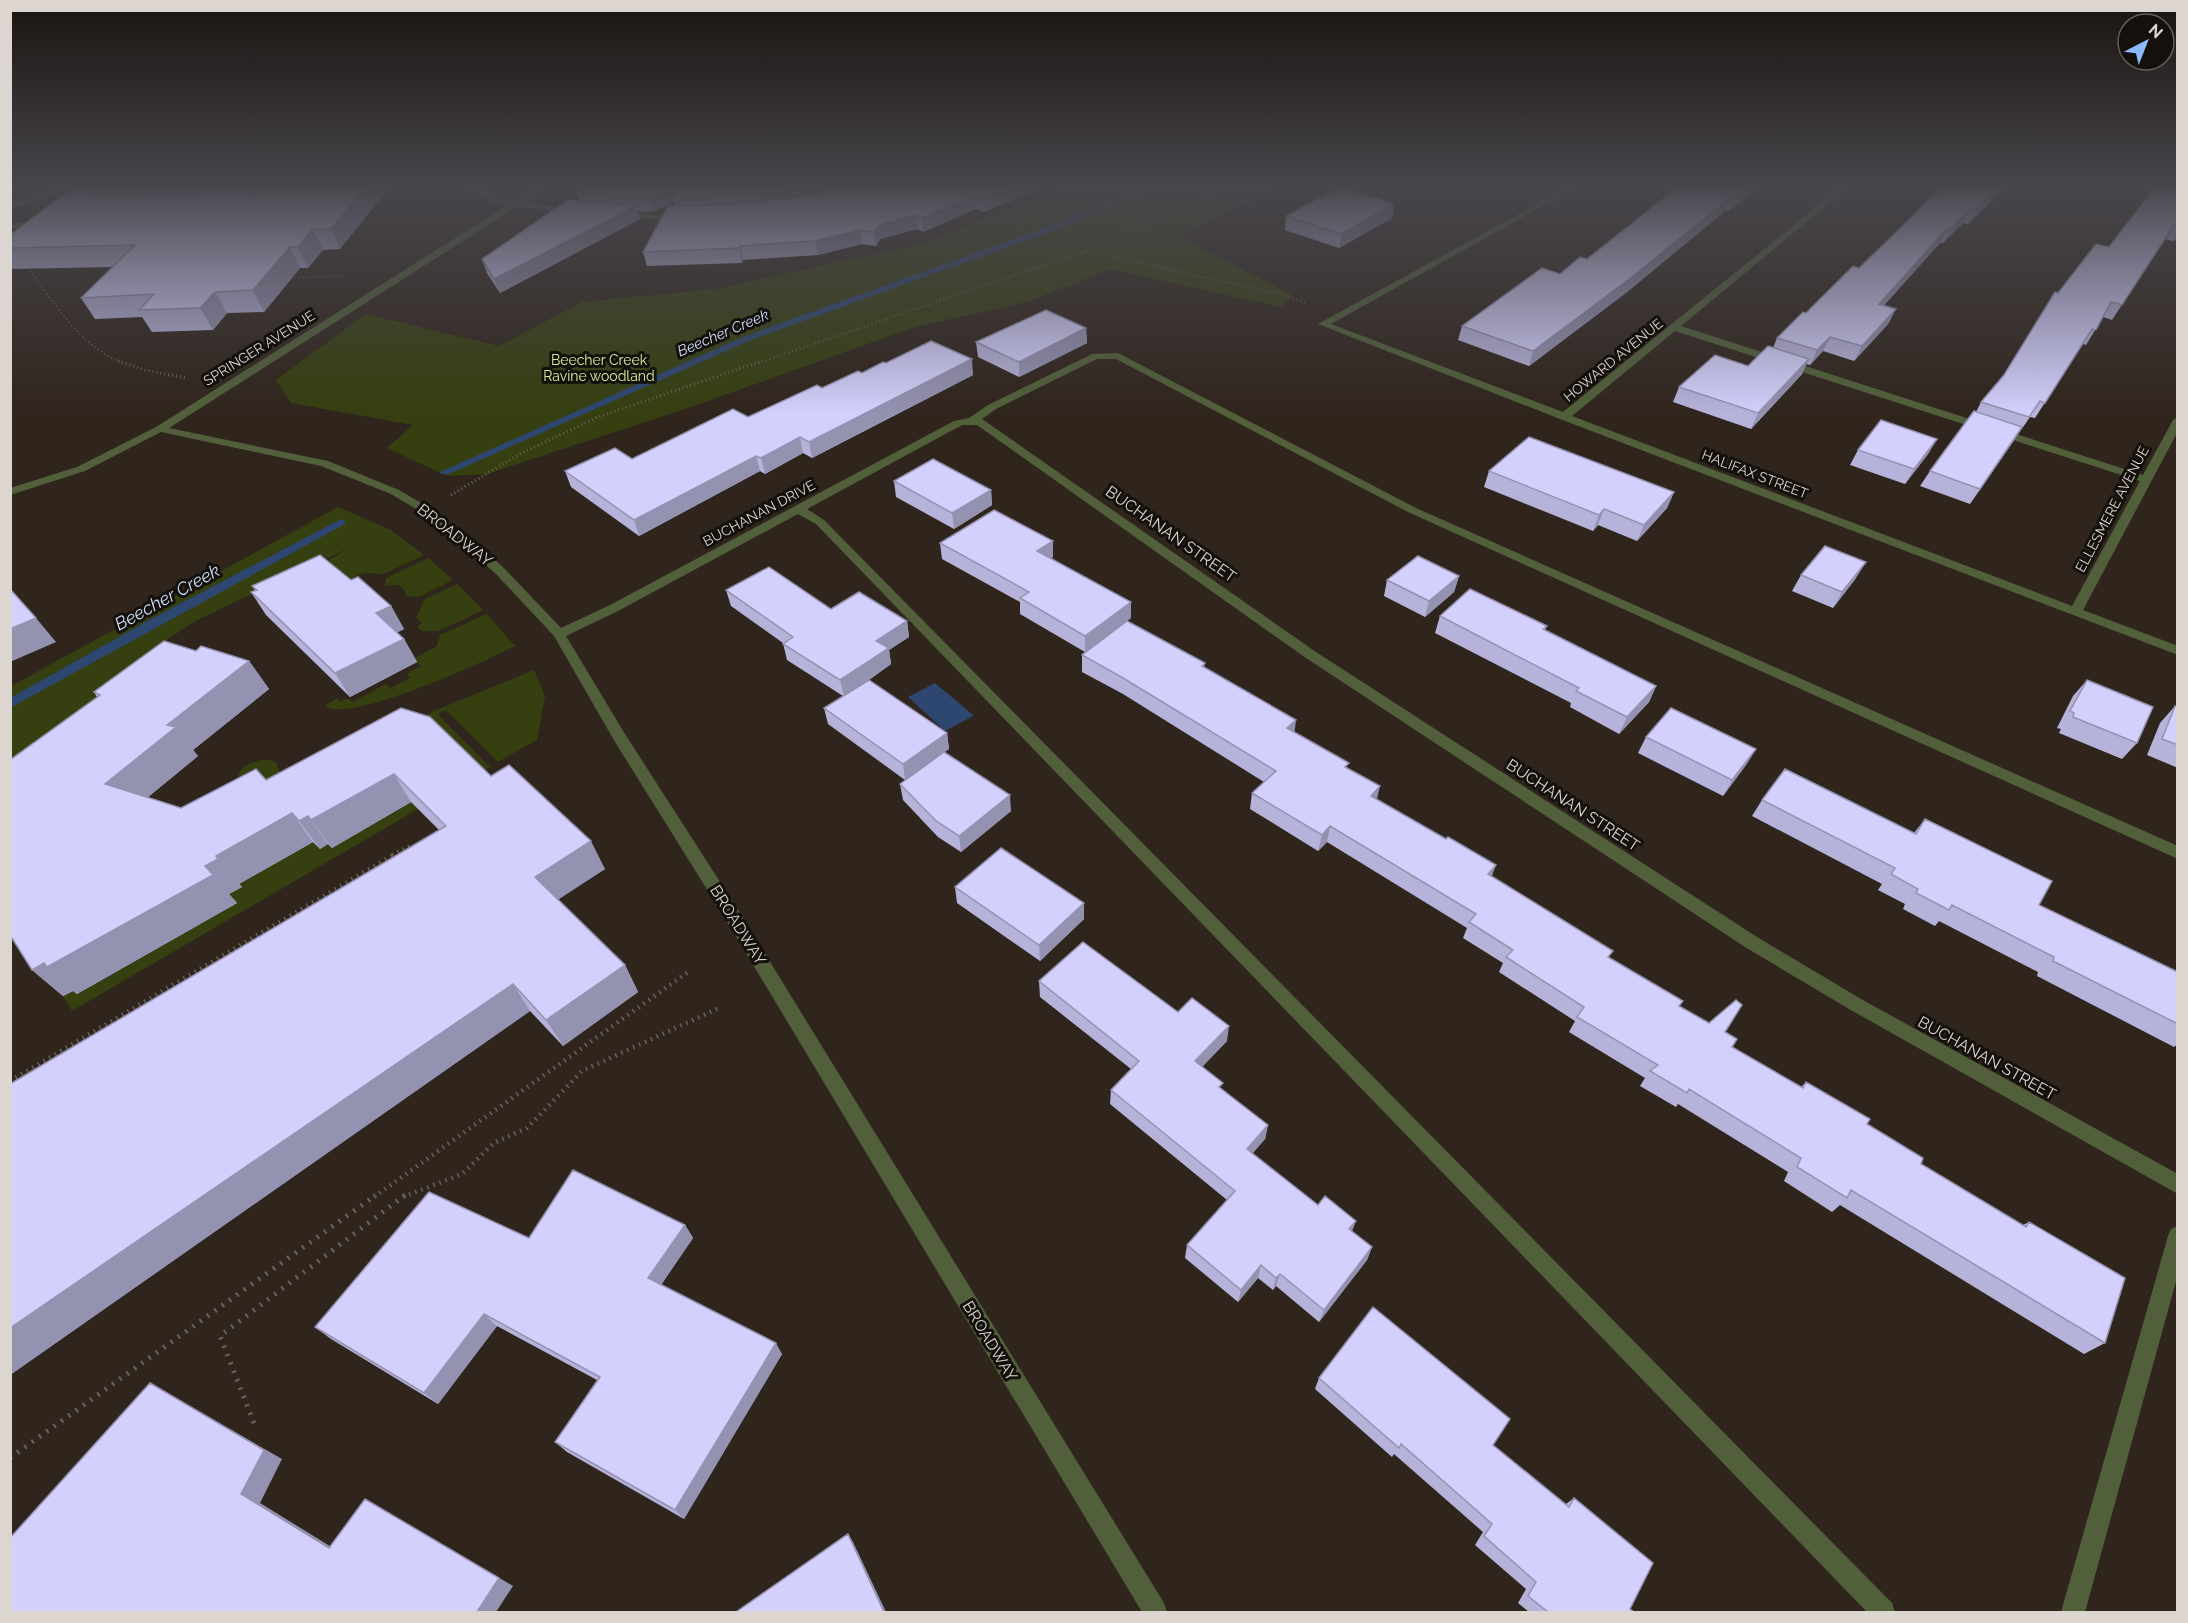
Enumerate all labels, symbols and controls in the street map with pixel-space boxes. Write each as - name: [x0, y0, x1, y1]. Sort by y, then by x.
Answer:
- north arrow: [2116, 12, 2176, 72]
- text: N: [2145, 20, 2167, 42]
- water label: Beecher Creek: [675, 306, 771, 360]
- street label: SPRINGER AVENUE: [200, 307, 318, 389]
- street label: HOWARD AVENUE: [1560, 315, 1666, 405]
- park label: Beecher Creek Ravine woodland: [543, 352, 655, 384]
- street label: ELLESMERE AVENUE: [2072, 443, 2152, 575]
- street label: HALIFAX STREET: [1700, 446, 1811, 502]
- street label: BUCHANAN DRIVE: [700, 477, 818, 549]
- street label: BUCHANAN STREET: [1102, 482, 1240, 586]
- street label: BROADWAY: [414, 500, 497, 571]
- water label: Beecher Creek: [111, 559, 224, 635]
- street label: BUCHANAN STREET: [1503, 755, 1643, 855]
- street label: BROADWAY: [706, 882, 770, 969]
- street label: BUCHANAN STREET: [1915, 1012, 2060, 1104]
- street label: BROADWAY: [959, 1297, 1022, 1385]

